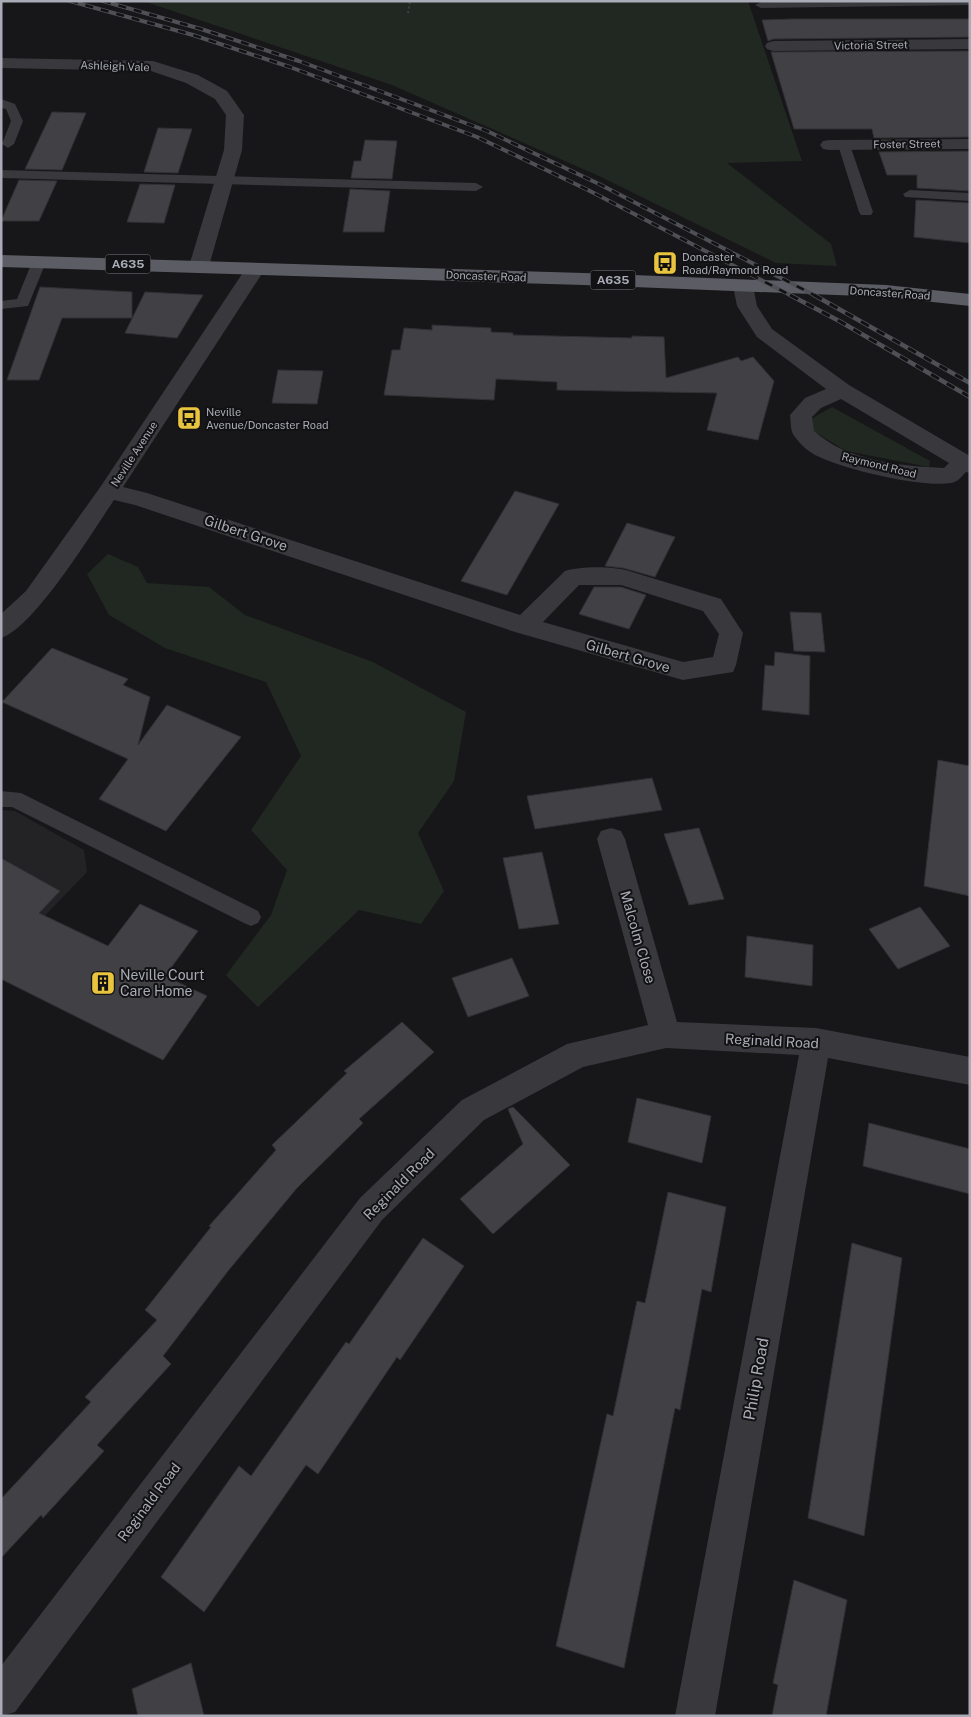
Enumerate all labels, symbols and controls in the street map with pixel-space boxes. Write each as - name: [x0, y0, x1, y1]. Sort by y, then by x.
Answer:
- street label: Victoria Street: [834, 38, 908, 52]
- street label: Ashleigh Vale: [80, 59, 150, 73]
- street label: Foster Street: [873, 137, 941, 151]
- bus stop icon: Doncaster Road/Raymond Road: [652, 250, 678, 276]
- place label: Doncaster Road/Raymond Road: [682, 251, 788, 276]
- road number: A635: [106, 254, 150, 274]
- street label: Doncaster Road: [445, 269, 527, 283]
- road number: A635: [590, 270, 636, 290]
- street label: Doncaster Road: [849, 284, 931, 302]
- bus stop icon: Neville Avenue/Doncaster Road: [176, 405, 202, 431]
- place label: Neville Avenue/Doncaster Road: [206, 406, 329, 431]
- street label: Neville Avenue: [108, 419, 160, 489]
- street label: Raymond Road: [840, 450, 918, 480]
- street label: Gilbert Grove: [202, 512, 290, 554]
- street label: Gilbert Grove: [584, 636, 672, 676]
- street label: Malcolm Close: [617, 889, 659, 985]
- place label: Neville Court Care Home: [120, 967, 204, 999]
- building icon: Neville Court Care Home: [90, 970, 116, 996]
- street label: Reginald Road: [725, 1031, 819, 1051]
- street label: Reginald Road: [360, 1145, 438, 1223]
- street label: Philip Road: [739, 1336, 773, 1422]
- street label: Reginald Road: [114, 1460, 184, 1544]

